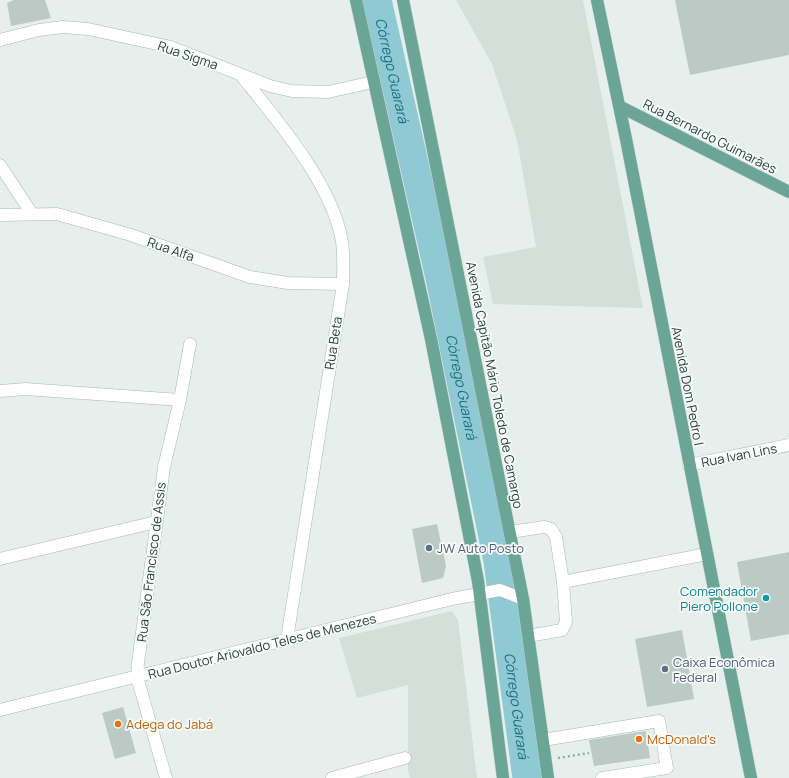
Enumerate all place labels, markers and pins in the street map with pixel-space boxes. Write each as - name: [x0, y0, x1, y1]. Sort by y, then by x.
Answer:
- place label: JW Auto Posto: [437, 539, 524, 557]
- marker: JW Auto Posto: [424, 543, 434, 553]
- place label: Comendador Piero Pollone: [680, 582, 758, 615]
- marker: Comendador Piero Pollone: [761, 593, 771, 603]
- place label: Caixa Econômica Federal: [673, 653, 775, 686]
- marker: Caixa Econômica Federal: [660, 664, 670, 674]
- place label: Adega do Jabá: [126, 715, 213, 733]
- marker: Adega do Jabá: [113, 719, 123, 729]
- place label: McDonald's: [647, 730, 716, 748]
- marker: McDonald's: [634, 734, 644, 744]

